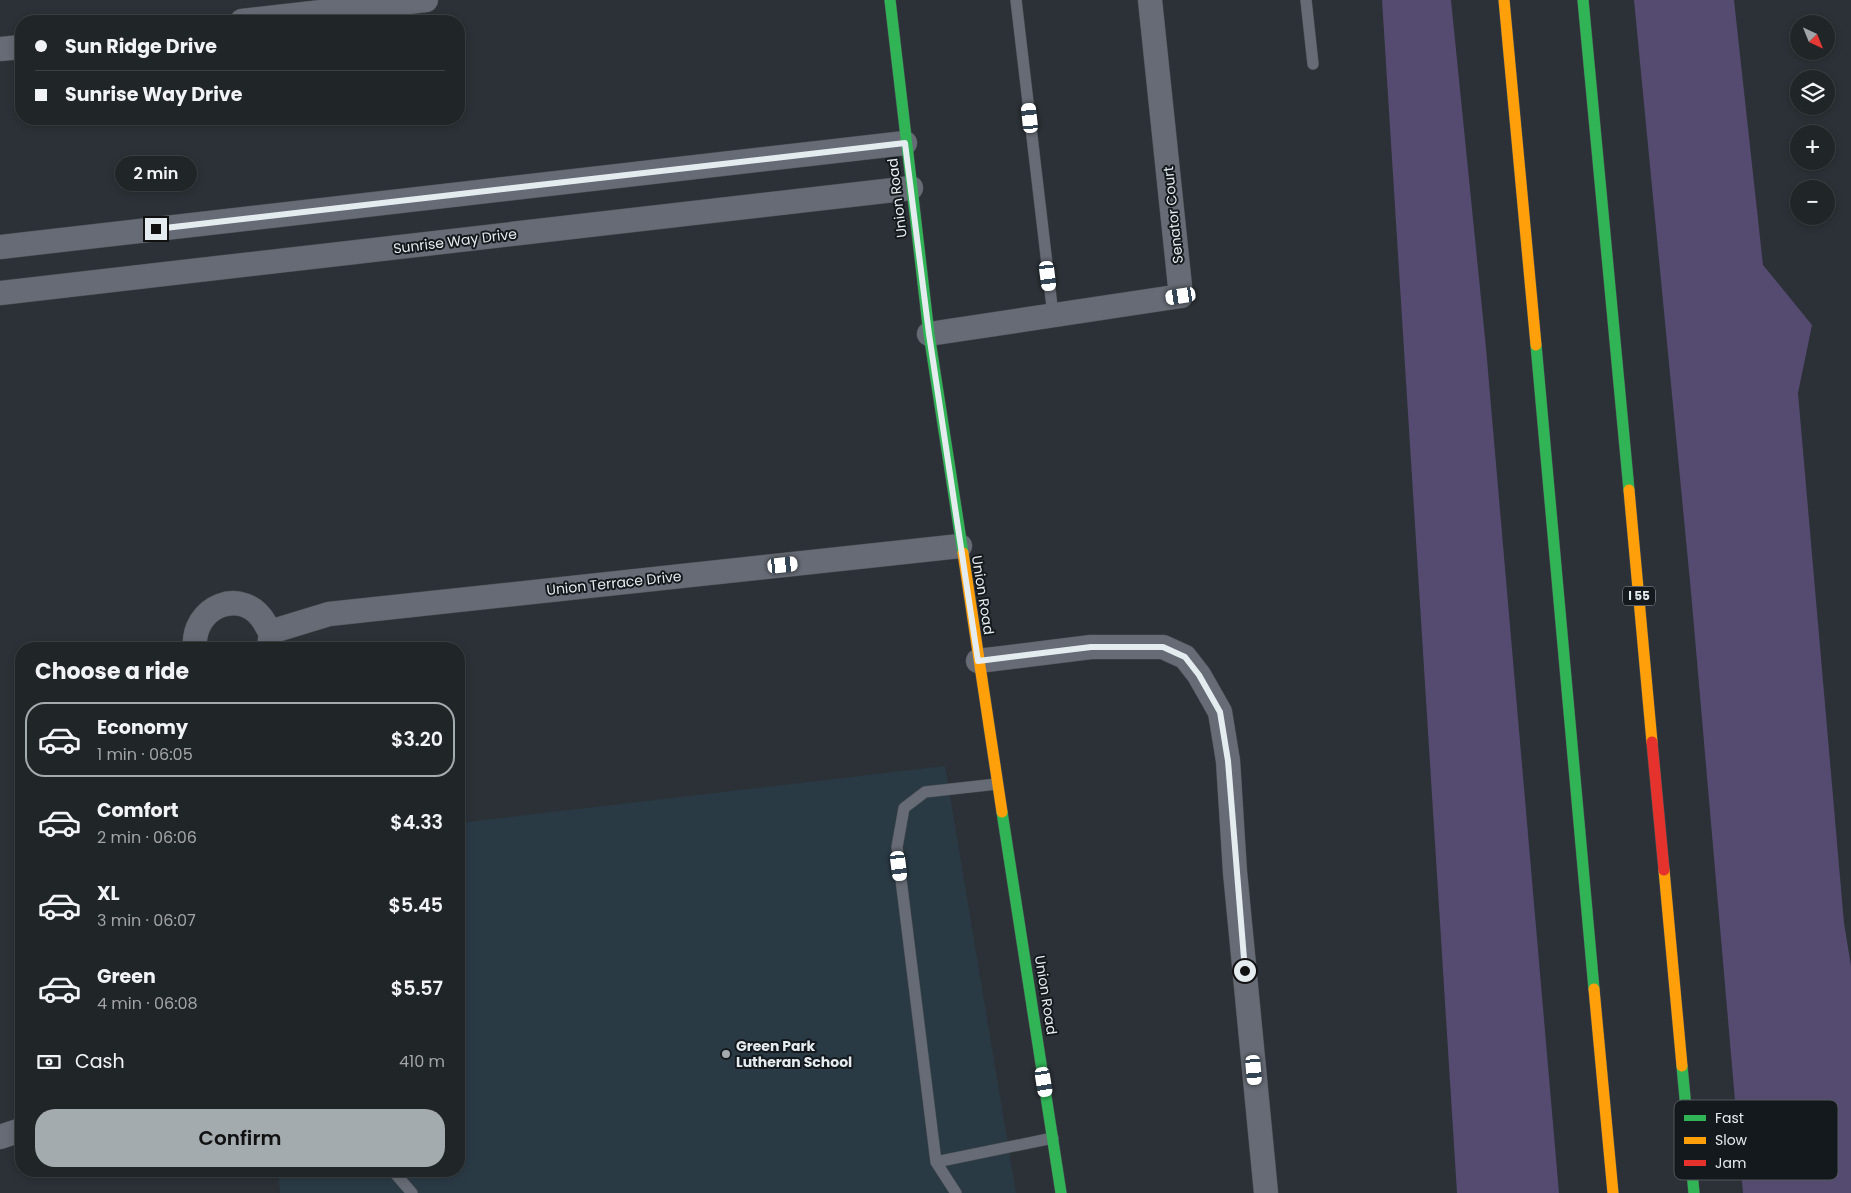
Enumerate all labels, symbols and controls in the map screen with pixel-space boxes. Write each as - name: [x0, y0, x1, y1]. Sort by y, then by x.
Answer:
- north arrow: [1790, 15, 1835, 60]
- map controls: [1790, 15, 1835, 225]
- text: Sun Ridge Drive: [65, 33, 217, 60]
- button: layers: [1790, 70, 1835, 115]
- text: Sunrise Way Drive: [65, 81, 242, 108]
- car: [1020, 102, 1039, 134]
- button: +: [1790, 125, 1835, 170]
- callout: 2 min: [115, 156, 197, 192]
- street label: Union Road: [882, 157, 912, 239]
- text: 2 min: [134, 162, 178, 185]
- street label: Senator Court: [1158, 166, 1188, 264]
- button: −: [1790, 180, 1835, 225]
- route end: [145, 218, 167, 240]
- street label: Sunrise Way Drive: [392, 223, 518, 259]
- car: [1038, 260, 1057, 292]
- car: [1165, 286, 1196, 306]
- street label: Union Road: [967, 554, 999, 636]
- car: [767, 556, 798, 574]
- street label: Union Terrace Drive: [545, 566, 683, 600]
- road number: I 55: [1623, 586, 1655, 606]
- text: Choose a ride: [35, 656, 189, 687]
- text: Economy: [97, 714, 188, 741]
- icon: car: [37, 717, 82, 762]
- text: $3.20: [391, 726, 443, 753]
- text: 1 min · 06:05: [97, 743, 193, 766]
- text: Comfort: [97, 797, 179, 824]
- icon: car: [37, 800, 82, 845]
- text: $4.33: [390, 809, 443, 836]
- text: 2 min · 06:06: [97, 826, 197, 849]
- car: [889, 850, 908, 882]
- text: XL: [97, 880, 120, 907]
- icon: car: [37, 883, 82, 928]
- text: $5.45: [389, 892, 443, 919]
- text: 3 min · 06:07: [97, 909, 196, 932]
- street label: Union Road: [1030, 954, 1062, 1036]
- route start: [1234, 960, 1256, 982]
- text: Green: [97, 963, 156, 990]
- icon: car: [37, 966, 82, 1011]
- text: $5.57: [391, 975, 443, 1002]
- text: 4 min · 06:08: [97, 992, 198, 1015]
- place label: Green Park Lutheran School: [736, 1036, 852, 1072]
- icon: cash: [35, 1048, 63, 1076]
- text: Cash: [75, 1048, 125, 1075]
- marker: Green Park Lutheran School: [720, 1048, 732, 1060]
- text: 410 m: [399, 1050, 445, 1073]
- car: [1245, 1054, 1262, 1086]
- car: [1034, 1066, 1053, 1098]
- legend: [1674, 1100, 1838, 1180]
- text: Fast: [1715, 1108, 1744, 1128]
- button: Confirm: [35, 1109, 445, 1167]
- text: Slow: [1715, 1130, 1748, 1150]
- text: Jam: [1715, 1153, 1746, 1173]

